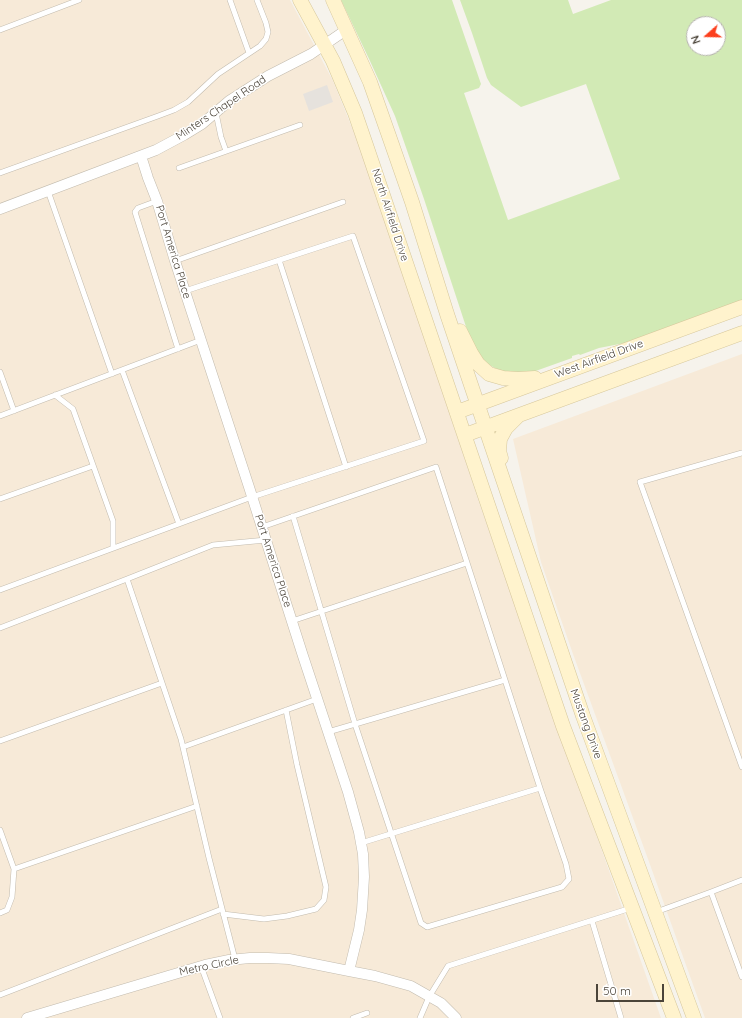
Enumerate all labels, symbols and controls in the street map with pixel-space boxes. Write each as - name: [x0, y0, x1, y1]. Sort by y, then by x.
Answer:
- north arrow: [686, 16, 726, 56]
- text: N: [688, 34, 704, 46]
- street label: Minters Chapel Road: [173, 73, 269, 143]
- street label: North Airfield Drive: [369, 167, 411, 263]
- street label: Port America Place: [153, 204, 193, 300]
- street label: West Airfield Drive: [553, 337, 645, 381]
- street label: Port America Place: [252, 513, 294, 609]
- street label: Mustang Drive: [567, 687, 605, 761]
- street label: Metro Circle: [178, 953, 240, 979]
- scale bar: [598, 976, 666, 1002]
- text: 50 m: [603, 983, 631, 998]

